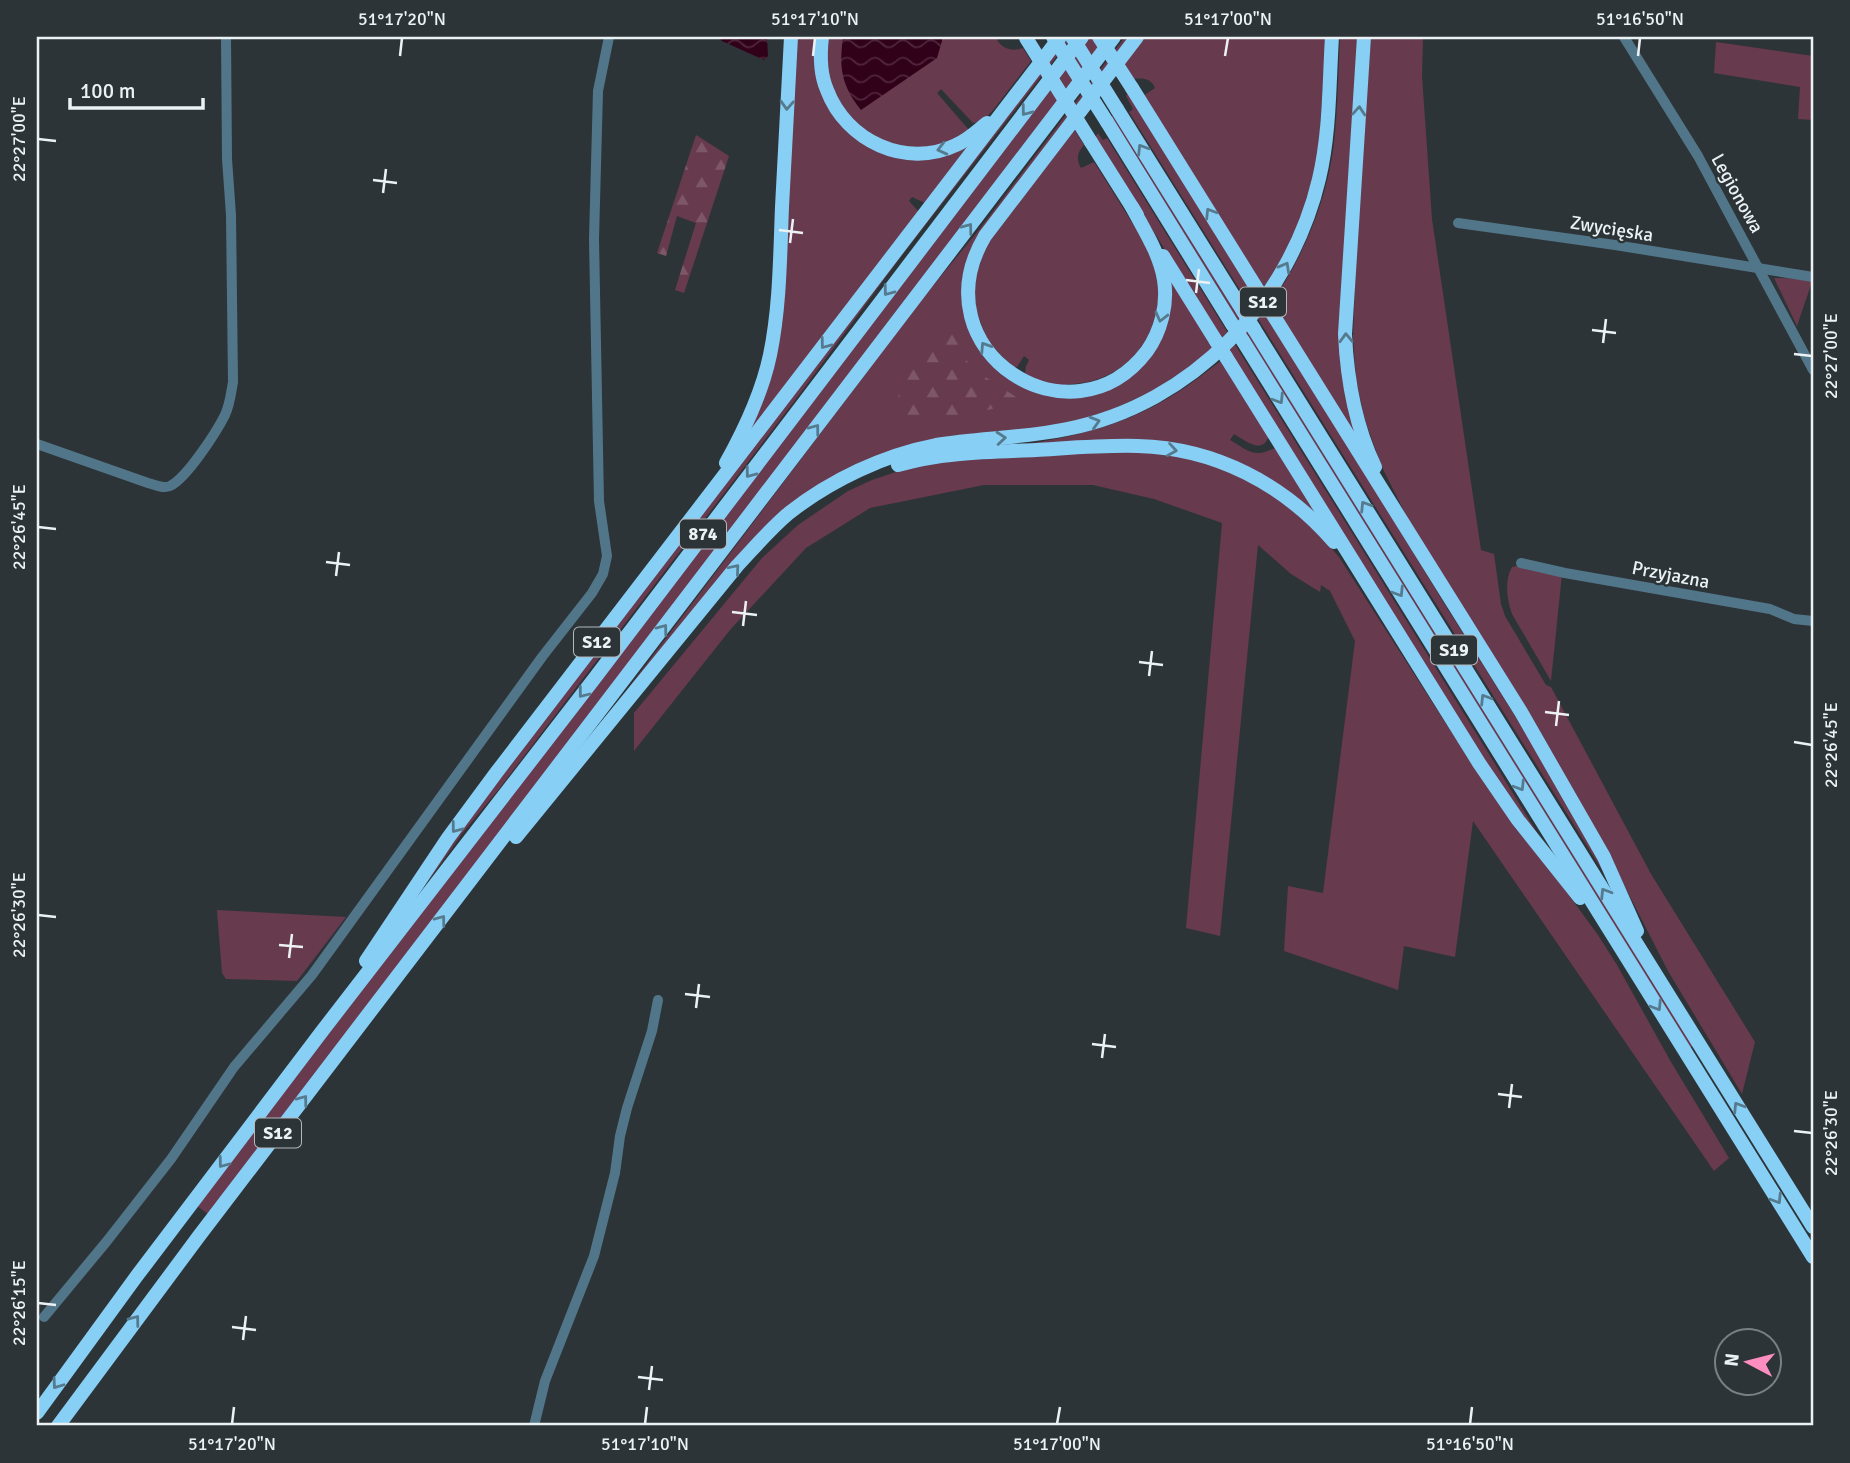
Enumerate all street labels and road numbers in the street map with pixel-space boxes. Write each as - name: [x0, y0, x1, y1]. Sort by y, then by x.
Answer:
- street label: Legionowa: [1705, 150, 1769, 237]
- street label: Zwycięska: [1569, 211, 1655, 247]
- road number: S12: [1240, 288, 1286, 316]
- road number: 874: [680, 520, 726, 548]
- street label: Przyjazna: [1630, 556, 1712, 594]
- road number: S12: [574, 628, 620, 656]
- road number: S19: [1431, 636, 1477, 664]
- road number: S12: [255, 1118, 301, 1148]

